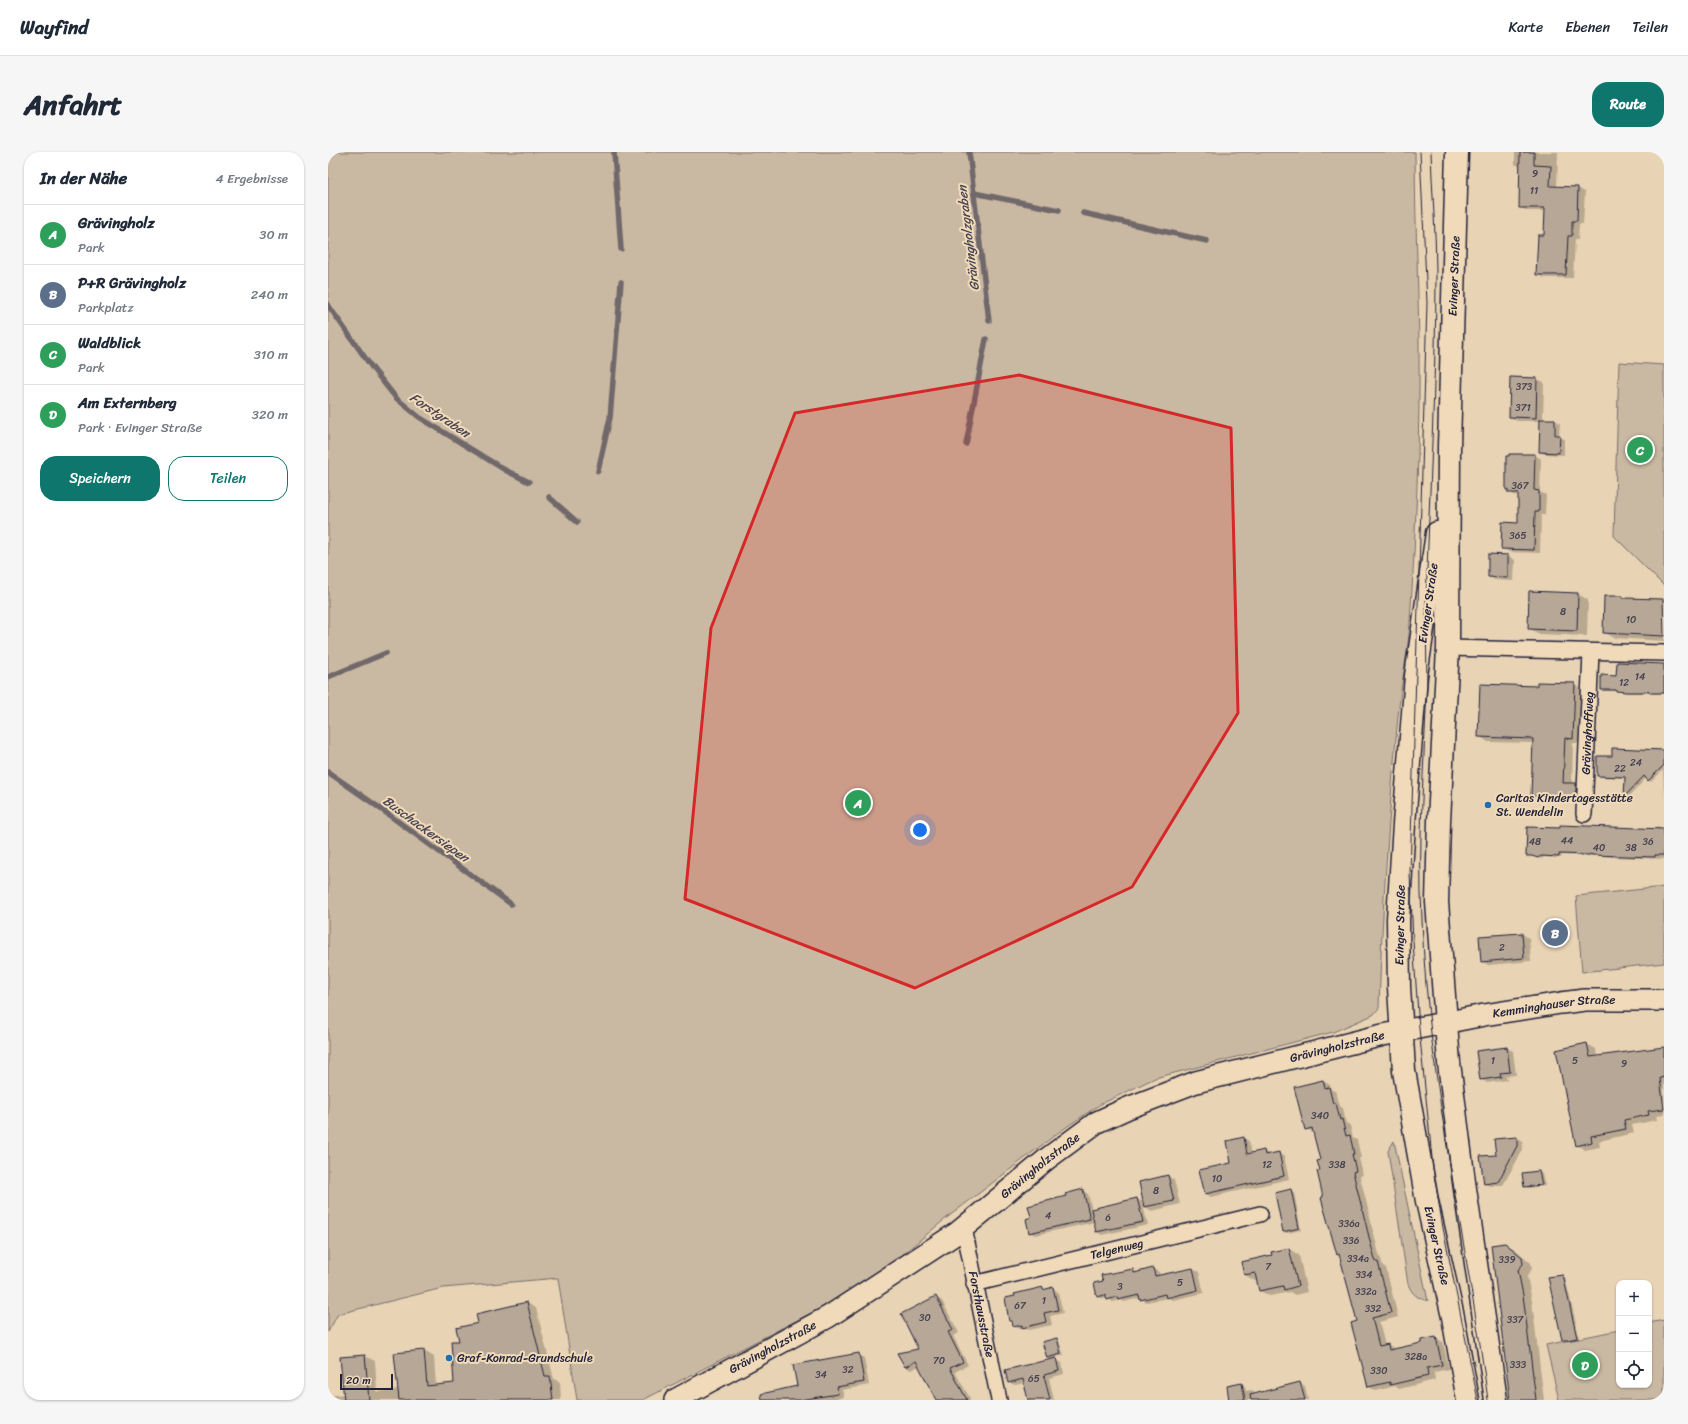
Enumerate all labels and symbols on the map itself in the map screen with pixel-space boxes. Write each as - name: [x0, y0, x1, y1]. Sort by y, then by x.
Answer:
- house number: 9: [1532, 165, 1538, 183]
- water label: Grävingholzgraben: [950, 182, 986, 292]
- house number: 11: [1530, 182, 1538, 200]
- street label: Evinger Straße: [1442, 235, 1466, 317]
- house number: 373: [1516, 378, 1533, 396]
- water label: Forstgraben: [405, 386, 477, 445]
- house number: 371: [1515, 399, 1531, 417]
- pin: C: [1627, 435, 1653, 465]
- house number: 367: [1512, 477, 1530, 495]
- house number: 365: [1509, 527, 1527, 545]
- street label: Evinger Straße: [1412, 562, 1444, 644]
- house number: 8: [1560, 603, 1566, 621]
- house number: 10: [1626, 611, 1636, 629]
- house number: 14: [1635, 668, 1645, 686]
- house number: 12: [1619, 674, 1629, 692]
- street label: Grävinghoffweg: [1575, 691, 1600, 775]
- house number: 24: [1630, 754, 1642, 772]
- house number: 22: [1614, 760, 1626, 778]
- place label: Caritas Kindertagesstätte St. Wendelin: [1496, 787, 1633, 823]
- pin: A: [845, 788, 871, 818]
- water label: Buschackersiepen: [378, 790, 476, 870]
- marker: Caritas Kindertagesstätte St. Wendelin: [1483, 800, 1493, 810]
- your location: [910, 820, 930, 840]
- house number: 44: [1561, 832, 1573, 850]
- house number: 48: [1529, 833, 1541, 851]
- house number: 36: [1642, 833, 1654, 851]
- house number: 40: [1593, 839, 1605, 857]
- house number: 38: [1625, 839, 1637, 857]
- street label: Evinger Straße: [1388, 885, 1412, 965]
- pin: B: [1542, 918, 1568, 948]
- house number: 2: [1499, 939, 1505, 957]
- street label: Kemminghauser Straße: [1491, 989, 1616, 1025]
- street label: Grävingholzstraße: [1287, 1024, 1387, 1069]
- house number: 1: [1491, 1052, 1495, 1070]
- house number: 5: [1572, 1052, 1578, 1070]
- house number: 9: [1621, 1055, 1627, 1073]
- house number: 340: [1311, 1107, 1329, 1125]
- street label: Grävingholzstraße: [995, 1127, 1085, 1204]
- house number: 12: [1262, 1156, 1272, 1174]
- house number: 338: [1328, 1156, 1346, 1174]
- house number: 10: [1212, 1170, 1222, 1188]
- house number: 8: [1153, 1182, 1159, 1200]
- street label: Evinger Straße: [1417, 1204, 1457, 1287]
- house number: 4: [1045, 1207, 1051, 1225]
- house number: 6: [1105, 1209, 1111, 1227]
- house number: 336a: [1338, 1215, 1360, 1233]
- street label: Telgenweg: [1088, 1232, 1146, 1266]
- house number: 336: [1343, 1232, 1360, 1250]
- house number: 334a: [1347, 1250, 1369, 1268]
- house number: 339: [1498, 1251, 1516, 1269]
- house number: 7: [1265, 1258, 1272, 1276]
- house number: 334: [1355, 1266, 1373, 1284]
- street label: Forsthausstraße: [962, 1269, 1001, 1359]
- house number: 5: [1177, 1274, 1183, 1292]
- house number: 3: [1117, 1278, 1123, 1296]
- house number: 332a: [1355, 1283, 1377, 1301]
- house number: 1: [1042, 1292, 1046, 1310]
- house number: 67: [1014, 1297, 1027, 1315]
- house number: 332: [1365, 1300, 1382, 1318]
- house number: 30: [919, 1309, 931, 1327]
- house number: 337: [1507, 1311, 1525, 1329]
- street label: Grävingholzstraße: [725, 1314, 821, 1380]
- place label: Graf-Konrad-Grundschule: [457, 1347, 593, 1369]
- house number: 328a: [1405, 1348, 1427, 1366]
- pin: D: [1572, 1350, 1598, 1380]
- house number: 70: [933, 1352, 945, 1370]
- marker: Graf-Konrad-Grundschule: [444, 1353, 454, 1363]
- house number: 333: [1510, 1356, 1527, 1374]
- house number: 32: [842, 1361, 854, 1379]
- house number: 330: [1370, 1362, 1388, 1380]
- house number: 34: [815, 1366, 827, 1384]
- house number: 65: [1028, 1370, 1040, 1388]
- scale bar: [340, 1372, 393, 1391]

